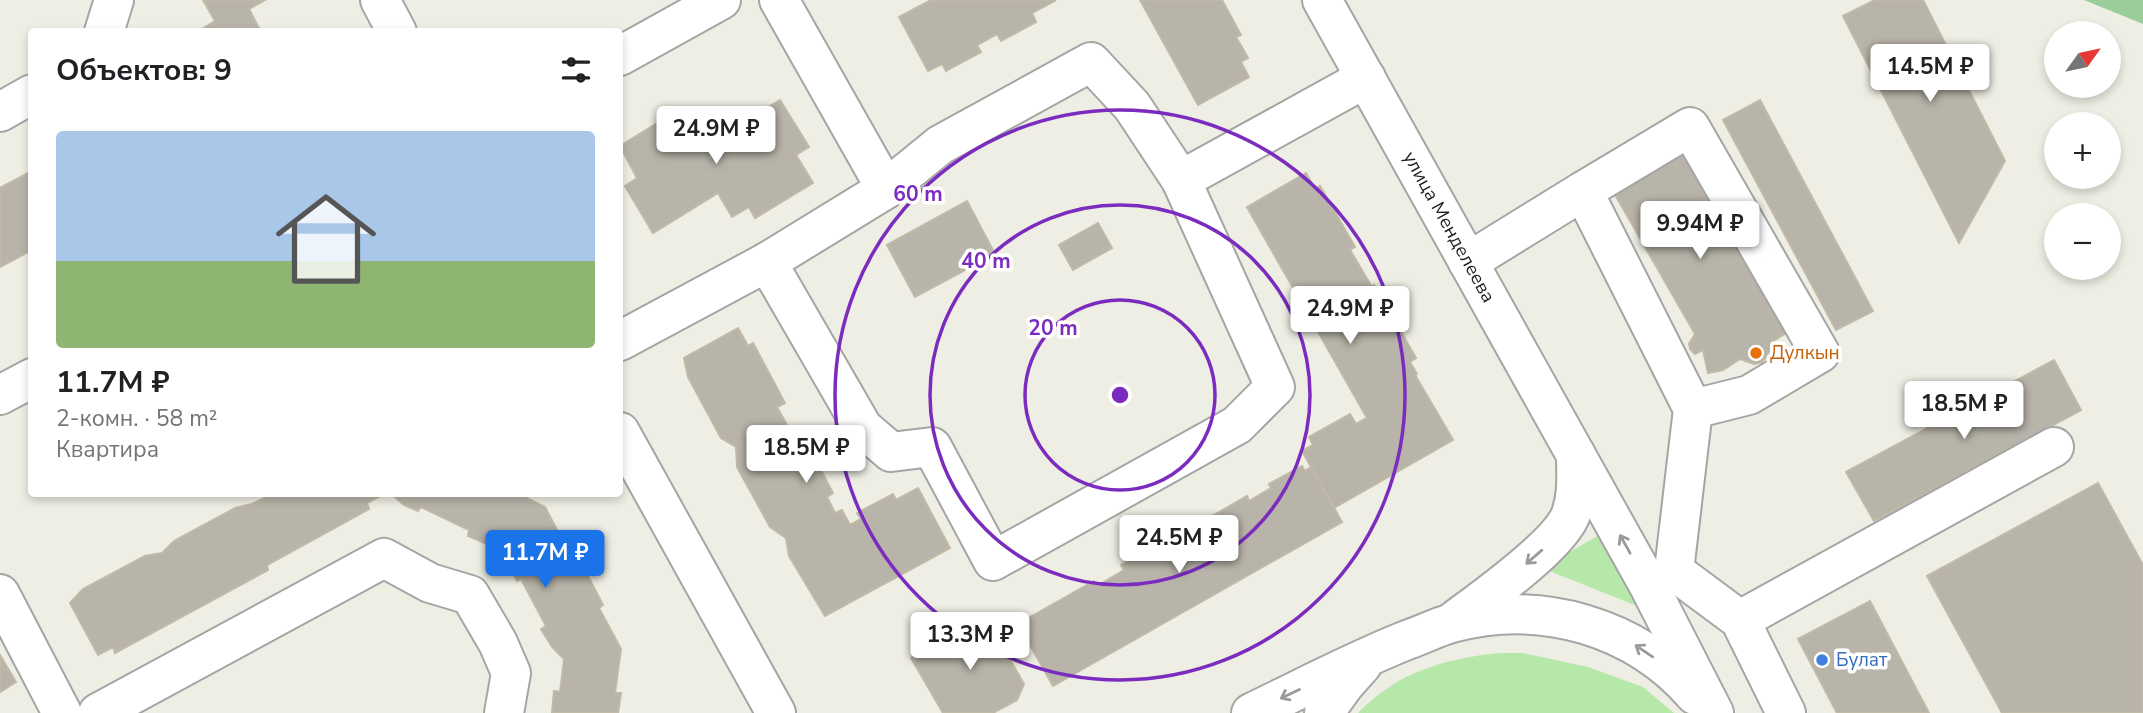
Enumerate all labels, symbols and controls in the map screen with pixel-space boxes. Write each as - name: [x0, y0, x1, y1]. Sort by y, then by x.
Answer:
- north arrow: [2044, 21, 2121, 98]
- map controls: [2044, 21, 2121, 280]
- pin: 14.5M ₽: [1865, 44, 1995, 104]
- text: Объектов: 9: [56, 50, 232, 91]
- icon: filters: [557, 51, 595, 89]
- text: 14.5M ₽: [1886, 51, 1974, 82]
- pin: 24.9M ₽: [651, 106, 781, 166]
- button: +: [2044, 112, 2121, 189]
- text: 24.9M ₽: [672, 113, 760, 144]
- street label: улица Менделеева: [1397, 147, 1501, 307]
- icon: home: [263, 176, 389, 302]
- text: 60 m: [893, 180, 943, 208]
- pin: 9.94M ₽: [1635, 202, 1765, 261]
- button: −: [2044, 203, 2121, 280]
- text: 9.94M ₽: [1656, 208, 1744, 239]
- text: 40 m: [961, 247, 1011, 275]
- pin: 24.9M ₽: [1285, 286, 1415, 346]
- text: 24.9M ₽: [1306, 293, 1394, 324]
- text: 20 m: [1028, 314, 1078, 342]
- place label: Дулкын: [1770, 340, 1840, 366]
- marker: Дулкын: [1748, 345, 1764, 361]
- text: 11.7M ₽: [56, 362, 170, 403]
- pin: 18.5M ₽: [1899, 382, 2029, 441]
- centre of rings: [1108, 383, 1132, 407]
- text: 18.5M ₽: [1920, 388, 2008, 419]
- text: 2-комн. · 58 m²: [56, 403, 218, 434]
- pin: 18.5M ₽: [741, 426, 871, 485]
- text: 18.5M ₽: [762, 432, 850, 463]
- text: Квартира: [56, 434, 159, 465]
- pin: 24.5M ₽: [1114, 516, 1244, 575]
- text: 24.5M ₽: [1135, 522, 1223, 553]
- pin: 11.7M ₽: [480, 530, 610, 590]
- one-way arrow: [1618, 534, 1631, 555]
- text: 11.7M ₽: [501, 537, 589, 568]
- one-way arrow: [1525, 549, 1543, 565]
- pin: 13.3M ₽: [905, 612, 1035, 672]
- text: 13.3M ₽: [926, 619, 1014, 650]
- one-way arrow: [1635, 643, 1654, 658]
- place label: Булат: [1836, 647, 1888, 673]
- marker: Булат: [1814, 652, 1830, 668]
- one-way arrow: [1280, 688, 1301, 701]

